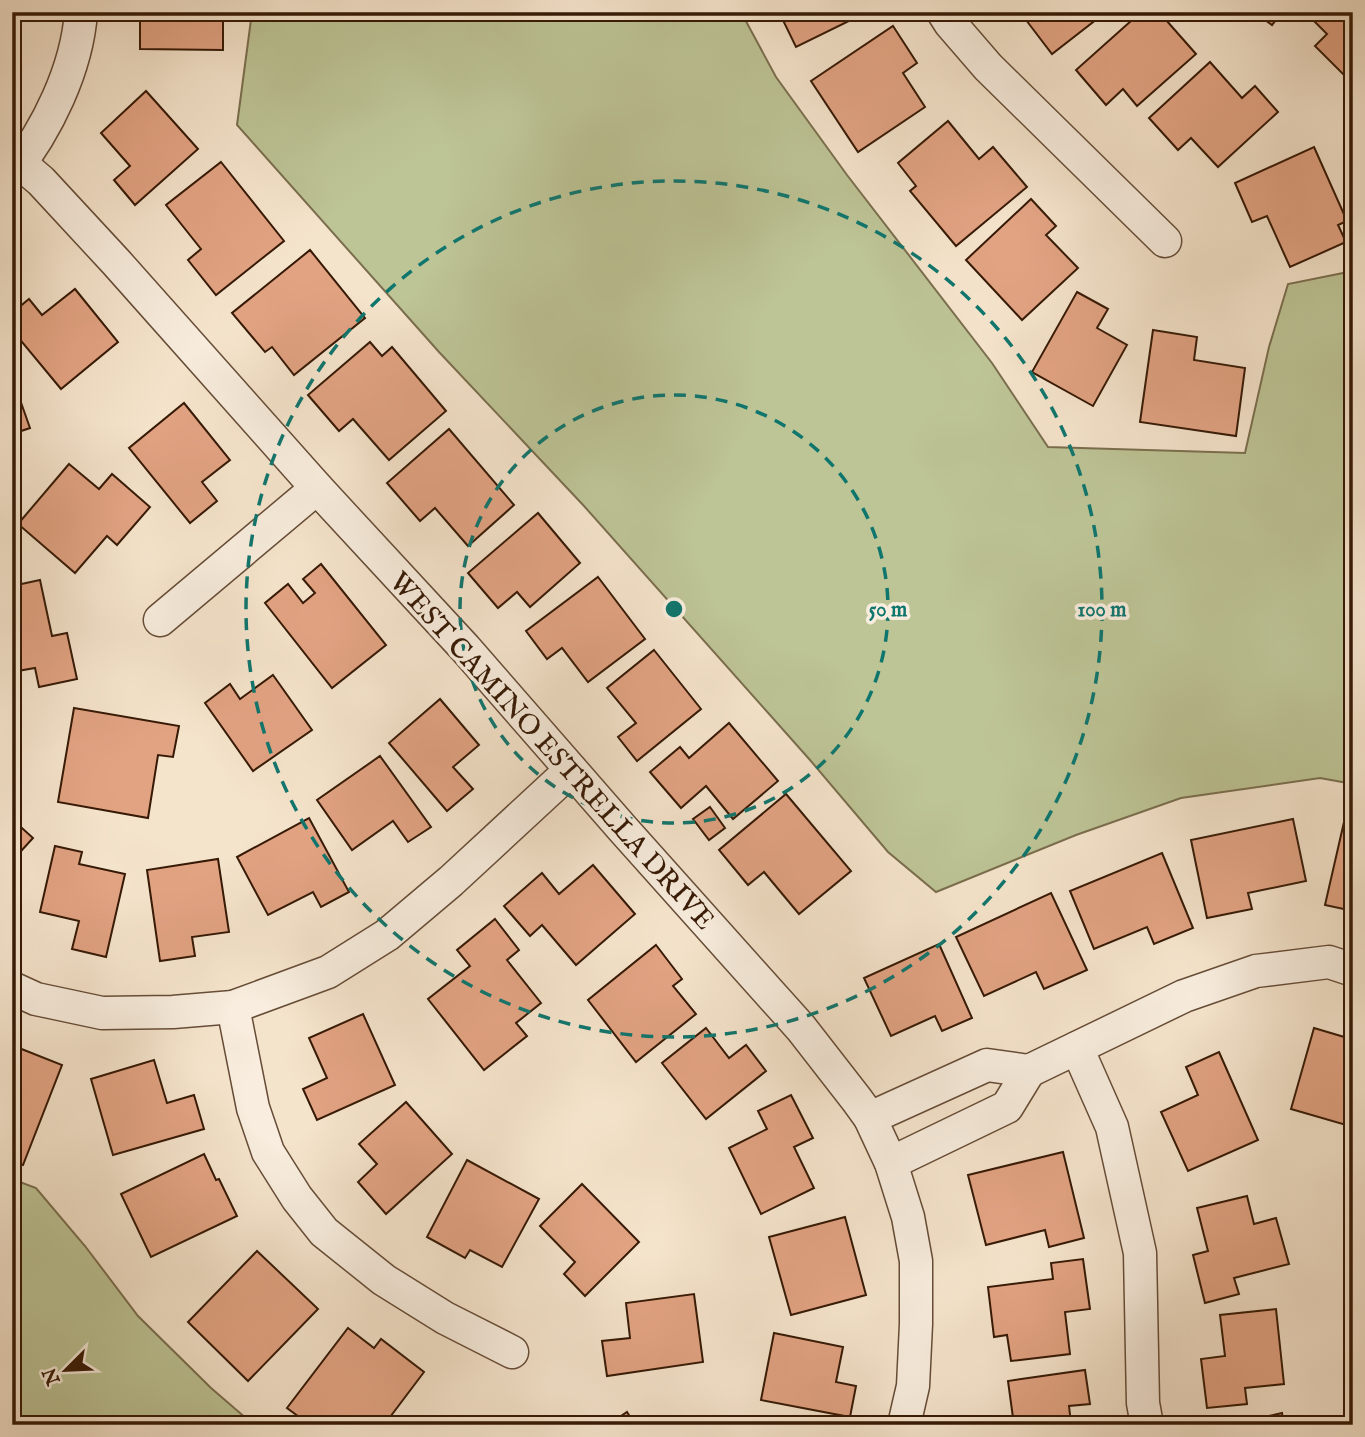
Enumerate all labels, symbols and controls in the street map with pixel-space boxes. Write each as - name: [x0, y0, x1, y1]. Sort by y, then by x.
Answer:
- street label: WEST CAMINO ESTRELLA DRIVE: [381, 565, 721, 938]
- centre of rings: [662, 597, 686, 621]
- text: 50 m: [869, 597, 908, 624]
- text: 100 m: [1077, 597, 1127, 624]
- north arrow: [32, 1336, 102, 1406]
- text: N: [38, 1363, 67, 1389]

